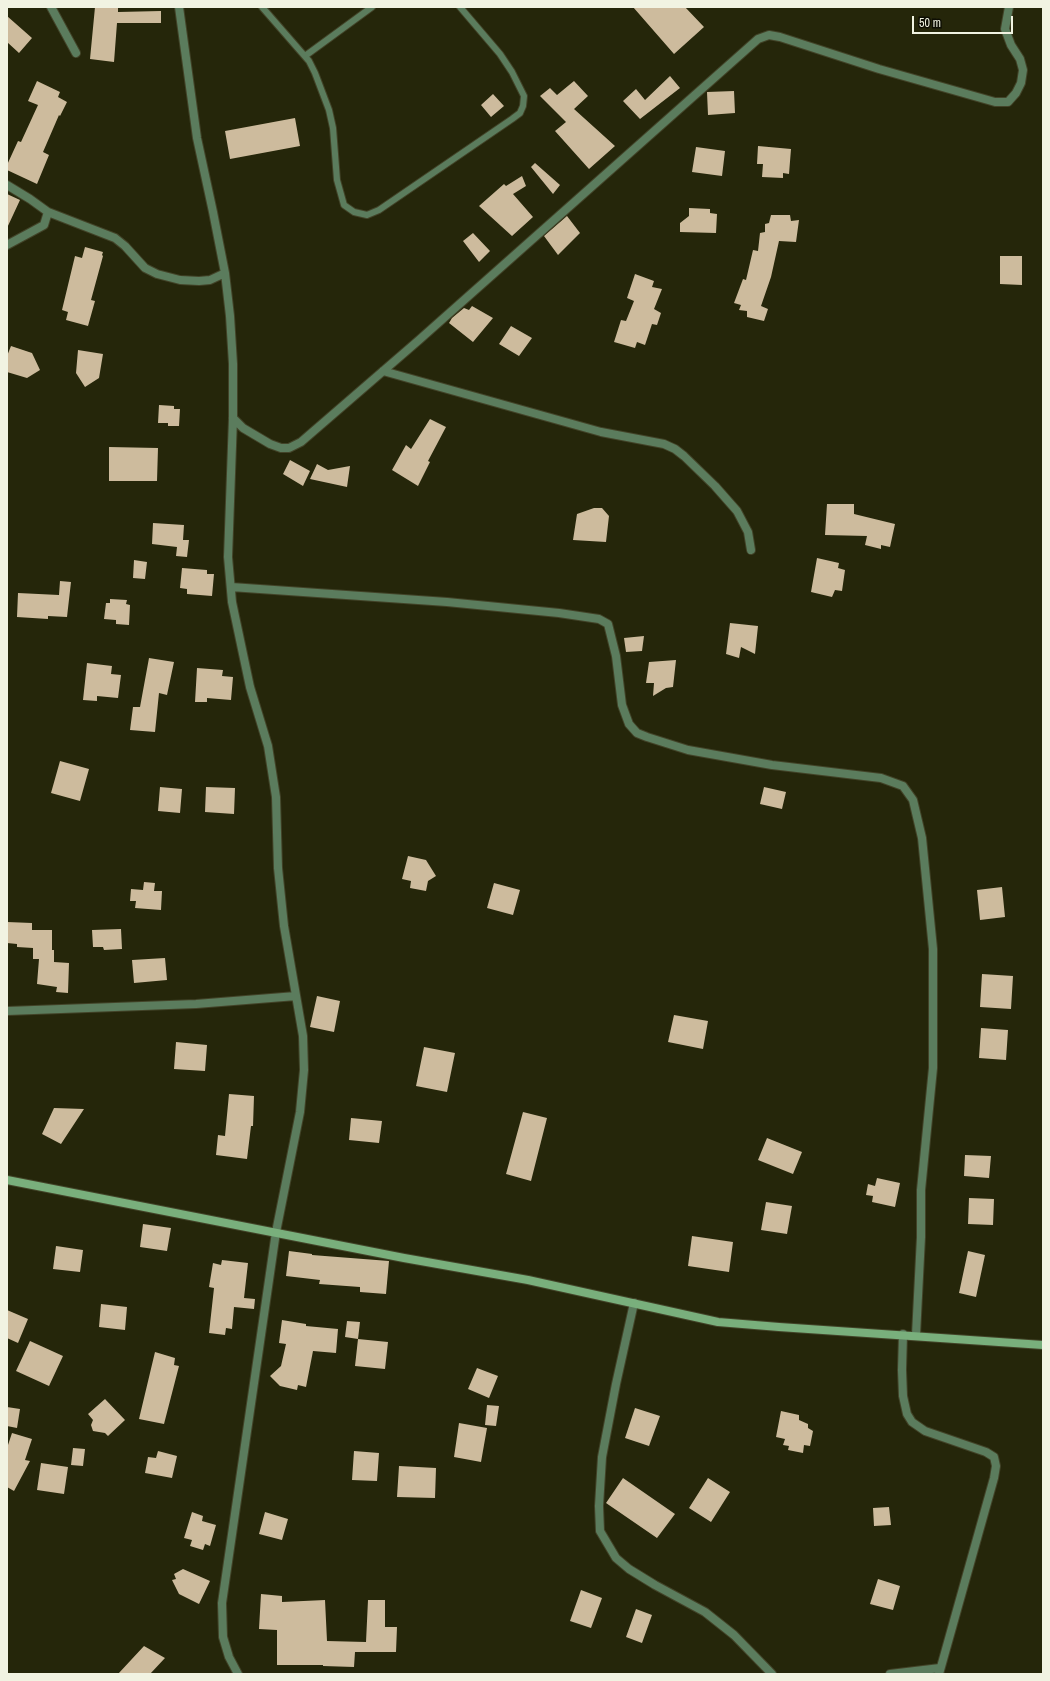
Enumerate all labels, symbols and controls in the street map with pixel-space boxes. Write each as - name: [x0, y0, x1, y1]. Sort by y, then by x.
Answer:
- scale bar: [914, 8, 1015, 34]
- text: 50 m: [919, 15, 941, 31]

